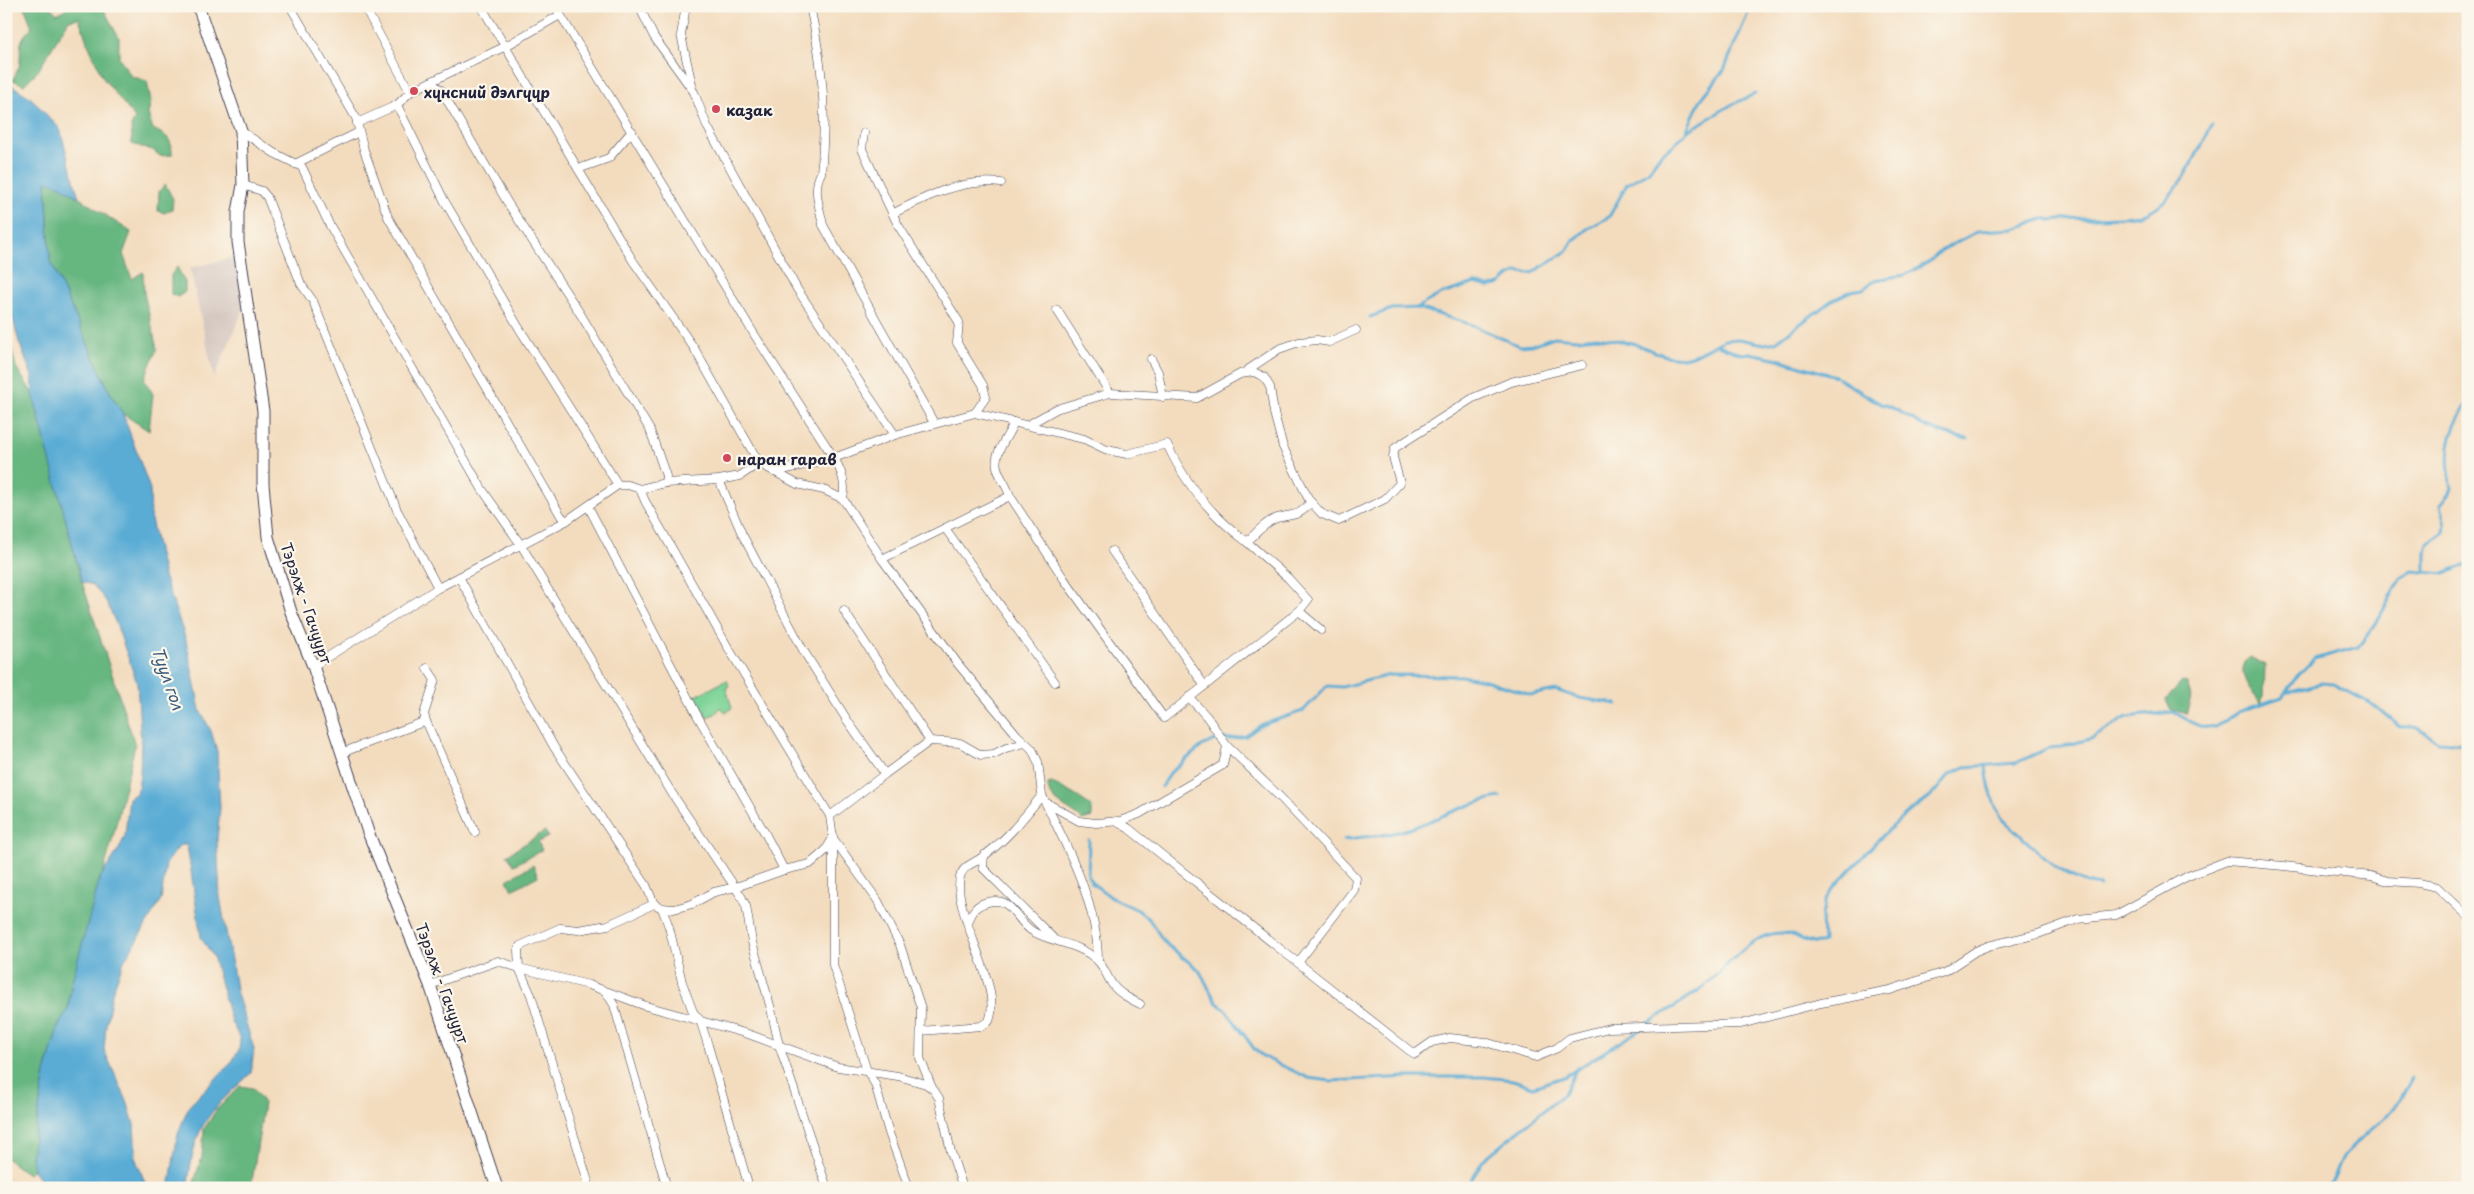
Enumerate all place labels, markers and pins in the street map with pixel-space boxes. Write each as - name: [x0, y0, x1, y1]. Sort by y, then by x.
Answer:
- place label: хүнсний дэлгүүр: [424, 80, 550, 103]
- marker: хүнсний дэлгүүр: [408, 85, 420, 97]
- place label: казак: [726, 98, 773, 121]
- marker: казак: [710, 103, 722, 115]
- place label: наран гарав: [737, 447, 837, 470]
- marker: наран гарав: [721, 452, 733, 464]

